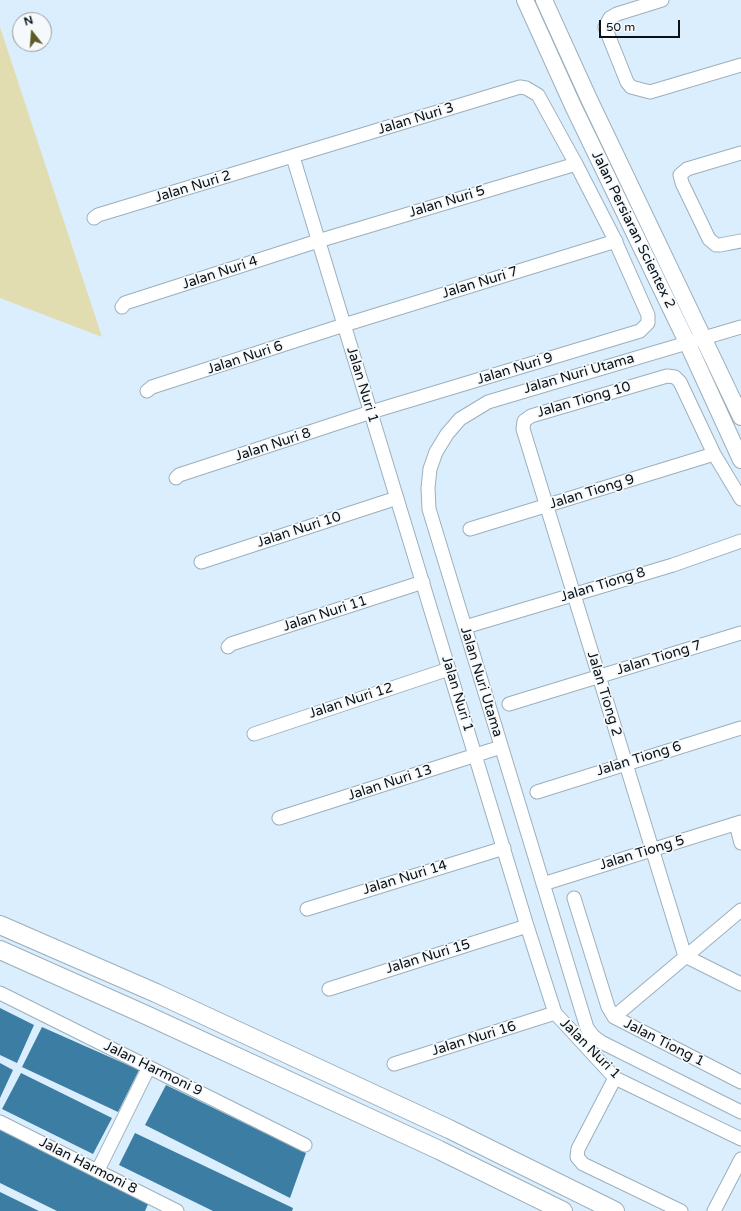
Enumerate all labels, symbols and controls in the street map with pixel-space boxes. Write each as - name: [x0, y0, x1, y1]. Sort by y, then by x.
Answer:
- north arrow: [12, 12, 52, 52]
- scale bar: [601, 12, 682, 38]
- text: N: [23, 13, 35, 29]
- text: 50 m: [606, 20, 635, 34]
- street label: Jalan Nuri 3: [376, 99, 456, 139]
- street label: Jalan Persiaran Scientex 2: [588, 149, 678, 311]
- street label: Jalan Nuri 2: [153, 167, 233, 207]
- street label: Jalan Nuri 5: [407, 182, 487, 222]
- street label: Jalan Nuri 4: [180, 253, 260, 293]
- street label: Jalan Nuri 7: [440, 263, 520, 303]
- street label: Jalan Nuri 6: [205, 338, 285, 378]
- street label: Jalan Nuri 1: [342, 345, 382, 425]
- street label: Jalan Nuri 9: [475, 349, 555, 389]
- street label: Jalan Nuri Utama: [522, 350, 636, 398]
- street label: Jalan Tiong 10: [535, 379, 633, 421]
- street label: Jalan Nuri 8: [233, 425, 313, 465]
- street label: Jalan Tiong 9: [547, 471, 637, 513]
- street label: Jalan Nuri 10: [255, 508, 343, 552]
- street label: Jalan Tiong 8: [558, 564, 648, 606]
- street label: Jalan Nuri 11: [281, 592, 369, 636]
- street label: Jalan Nuri Utama: [456, 625, 506, 739]
- street label: Jalan Tiong 7: [614, 637, 704, 679]
- street label: Jalan Tiong 2: [583, 649, 625, 739]
- street label: Jalan Nuri 1: [437, 654, 477, 734]
- street label: Jalan Nuri 12: [307, 679, 395, 723]
- street label: Jalan Tiong 6: [594, 738, 684, 780]
- street label: Jalan Nuri 13: [346, 761, 434, 805]
- street label: Jalan Tiong 5: [597, 832, 687, 874]
- street label: Jalan Nuri 14: [361, 857, 449, 899]
- street label: Jalan Nuri 15: [384, 936, 472, 978]
- street label: Jalan Nuri 1: [556, 1015, 624, 1083]
- street label: Jalan Tiong 1: [621, 1016, 707, 1070]
- street label: Jalan Nuri 16: [430, 1018, 518, 1060]
- street label: Jalan Harmoni 9: [101, 1038, 205, 1100]
- street label: Jalan Harmoni 8: [36, 1134, 140, 1198]

